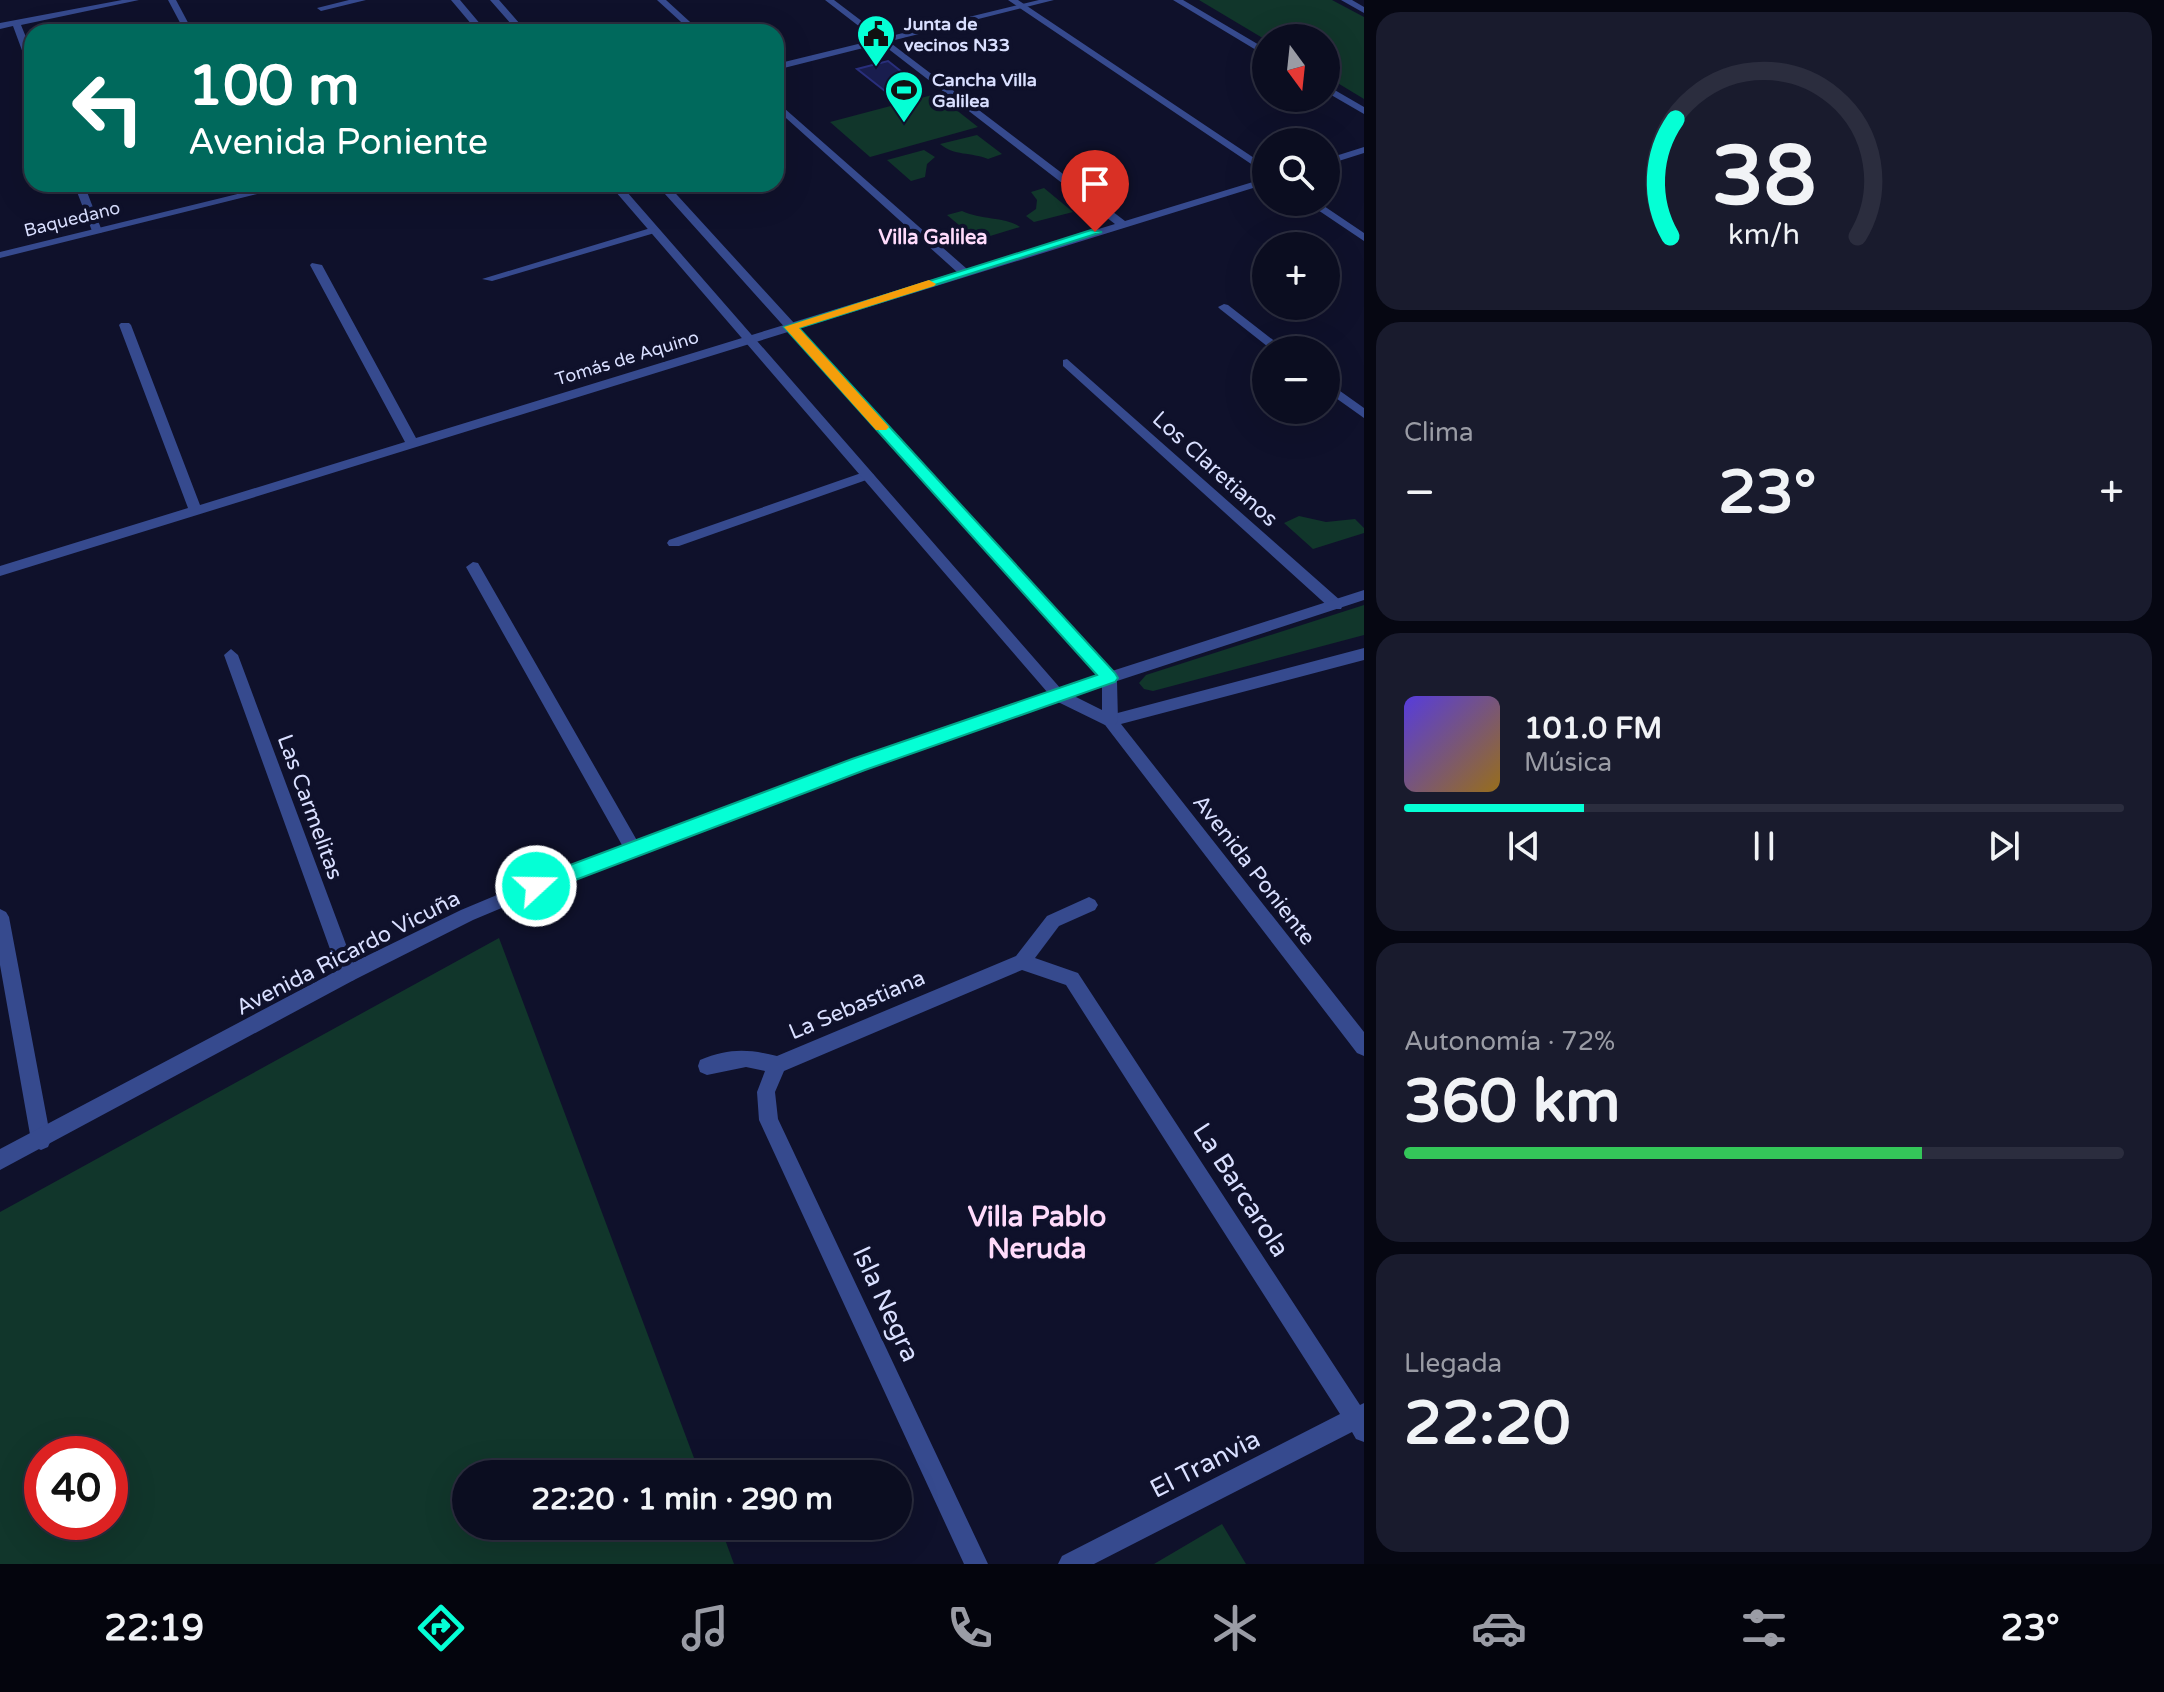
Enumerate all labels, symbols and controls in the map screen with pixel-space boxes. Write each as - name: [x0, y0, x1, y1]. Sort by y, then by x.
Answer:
- public building icon: Junta de vecinos N33: [855, 13, 897, 68]
- place label: Junta de vecinos N33: [903, 13, 1010, 56]
- north arrow: [1252, 24, 1340, 112]
- map controls: [1252, 24, 1340, 424]
- text: 100 m: [188, 53, 359, 120]
- icon: left: [56, 56, 160, 160]
- sports icon: Cancha Villa Galilea: [883, 69, 925, 124]
- place label: Cancha Villa Galilea: [932, 69, 1037, 112]
- text: Avenida Poniente: [188, 121, 488, 164]
- text: 38: [1712, 127, 1816, 227]
- button: search: [1252, 128, 1340, 216]
- pin: [1061, 150, 1129, 232]
- icon: arrive: [1073, 162, 1117, 206]
- street label: Baquedano: [22, 196, 122, 242]
- text: km/h: [1728, 218, 1800, 252]
- district label: Villa Galilea: [879, 226, 987, 250]
- button: +: [1252, 232, 1340, 320]
- street label: Tomás de Aquino: [553, 326, 701, 390]
- button: −: [1252, 336, 1340, 424]
- street label: Los Claretianos: [1147, 406, 1283, 532]
- text: Clima: [1404, 417, 1474, 448]
- text: 23°: [1718, 457, 1816, 529]
- text: −: [1404, 467, 1435, 520]
- text: +: [2099, 467, 2124, 520]
- text: 101.0 FM: [1524, 710, 1662, 747]
- street label: Las Carmelitas: [272, 731, 348, 883]
- text: Música: [1524, 747, 1612, 778]
- street label: Avenida Poniente: [1187, 790, 1321, 950]
- icon: previous: [1502, 824, 1546, 868]
- icon: pause: [1742, 824, 1786, 868]
- icon: next: [1982, 824, 2026, 868]
- position arrow: [494, 844, 578, 928]
- street label: Avenida Ricardo Vicuña: [232, 885, 464, 1021]
- street label: La Sebastiana: [785, 965, 929, 1045]
- text: Autonomía · 72%: [1404, 1026, 1615, 1057]
- text: 360 km: [1404, 1066, 1620, 1138]
- street label: La Barcarola: [1186, 1117, 1296, 1263]
- district label: Villa Pablo Neruda: [968, 1200, 1106, 1266]
- street label: Isla Negra: [846, 1241, 926, 1367]
- text: Llegada: [1404, 1348, 1502, 1379]
- text: 22:20: [1404, 1388, 1570, 1460]
- street label: El Tranvia: [1145, 1423, 1265, 1505]
- speed limit sign: 40: [24, 1436, 128, 1540]
- text: 22:20 · 1 min · 290 m: [531, 1481, 833, 1518]
- icon: directions: [413, 1600, 469, 1656]
- icon: music: [677, 1600, 733, 1656]
- icon: phone: [942, 1600, 998, 1656]
- icon: climate: [1207, 1600, 1263, 1656]
- icon: car: [1471, 1600, 1527, 1656]
- icon: filters: [1736, 1600, 1792, 1656]
- text: 22:19: [104, 1607, 204, 1650]
- text: 23°: [2001, 1607, 2060, 1650]

